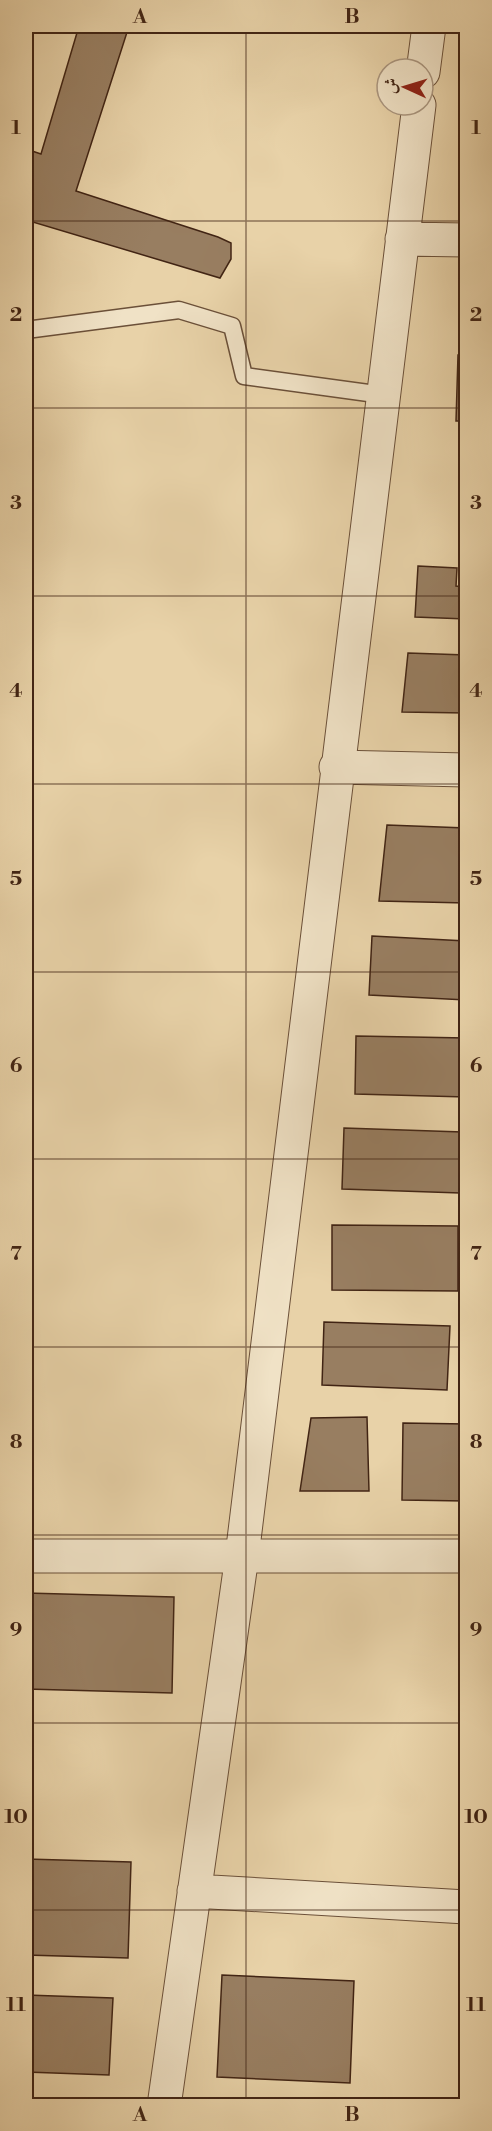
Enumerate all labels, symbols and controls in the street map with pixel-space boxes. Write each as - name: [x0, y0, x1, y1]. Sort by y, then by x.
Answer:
- text: A: [132, 5, 148, 30]
- text: B: [344, 5, 360, 30]
- north arrow: [375, 57, 435, 117]
- text: ش: [381, 77, 402, 95]
- text: 1: [11, 116, 21, 141]
- text: 1: [471, 116, 481, 141]
- text: 2: [10, 303, 22, 328]
- text: 2: [470, 303, 482, 328]
- text: 3: [10, 491, 22, 516]
- text: 3: [470, 491, 482, 516]
- text: 4: [9, 679, 23, 704]
- text: 4: [469, 679, 483, 704]
- text: 5: [10, 867, 22, 892]
- text: 5: [470, 867, 482, 892]
- text: 6: [10, 1054, 23, 1079]
- text: 6: [470, 1054, 483, 1079]
- text: 7: [10, 1242, 22, 1267]
- text: 7: [470, 1242, 482, 1267]
- text: 8: [10, 1430, 23, 1455]
- text: 8: [470, 1430, 483, 1455]
- text: 9: [10, 1618, 22, 1643]
- text: 9: [470, 1618, 482, 1643]
- text: 10: [4, 1805, 28, 1830]
- text: 10: [464, 1805, 488, 1830]
- text: 11: [6, 1993, 26, 2018]
- text: 11: [466, 1993, 486, 2018]
- text: A: [132, 2103, 148, 2128]
- text: B: [344, 2103, 360, 2128]

